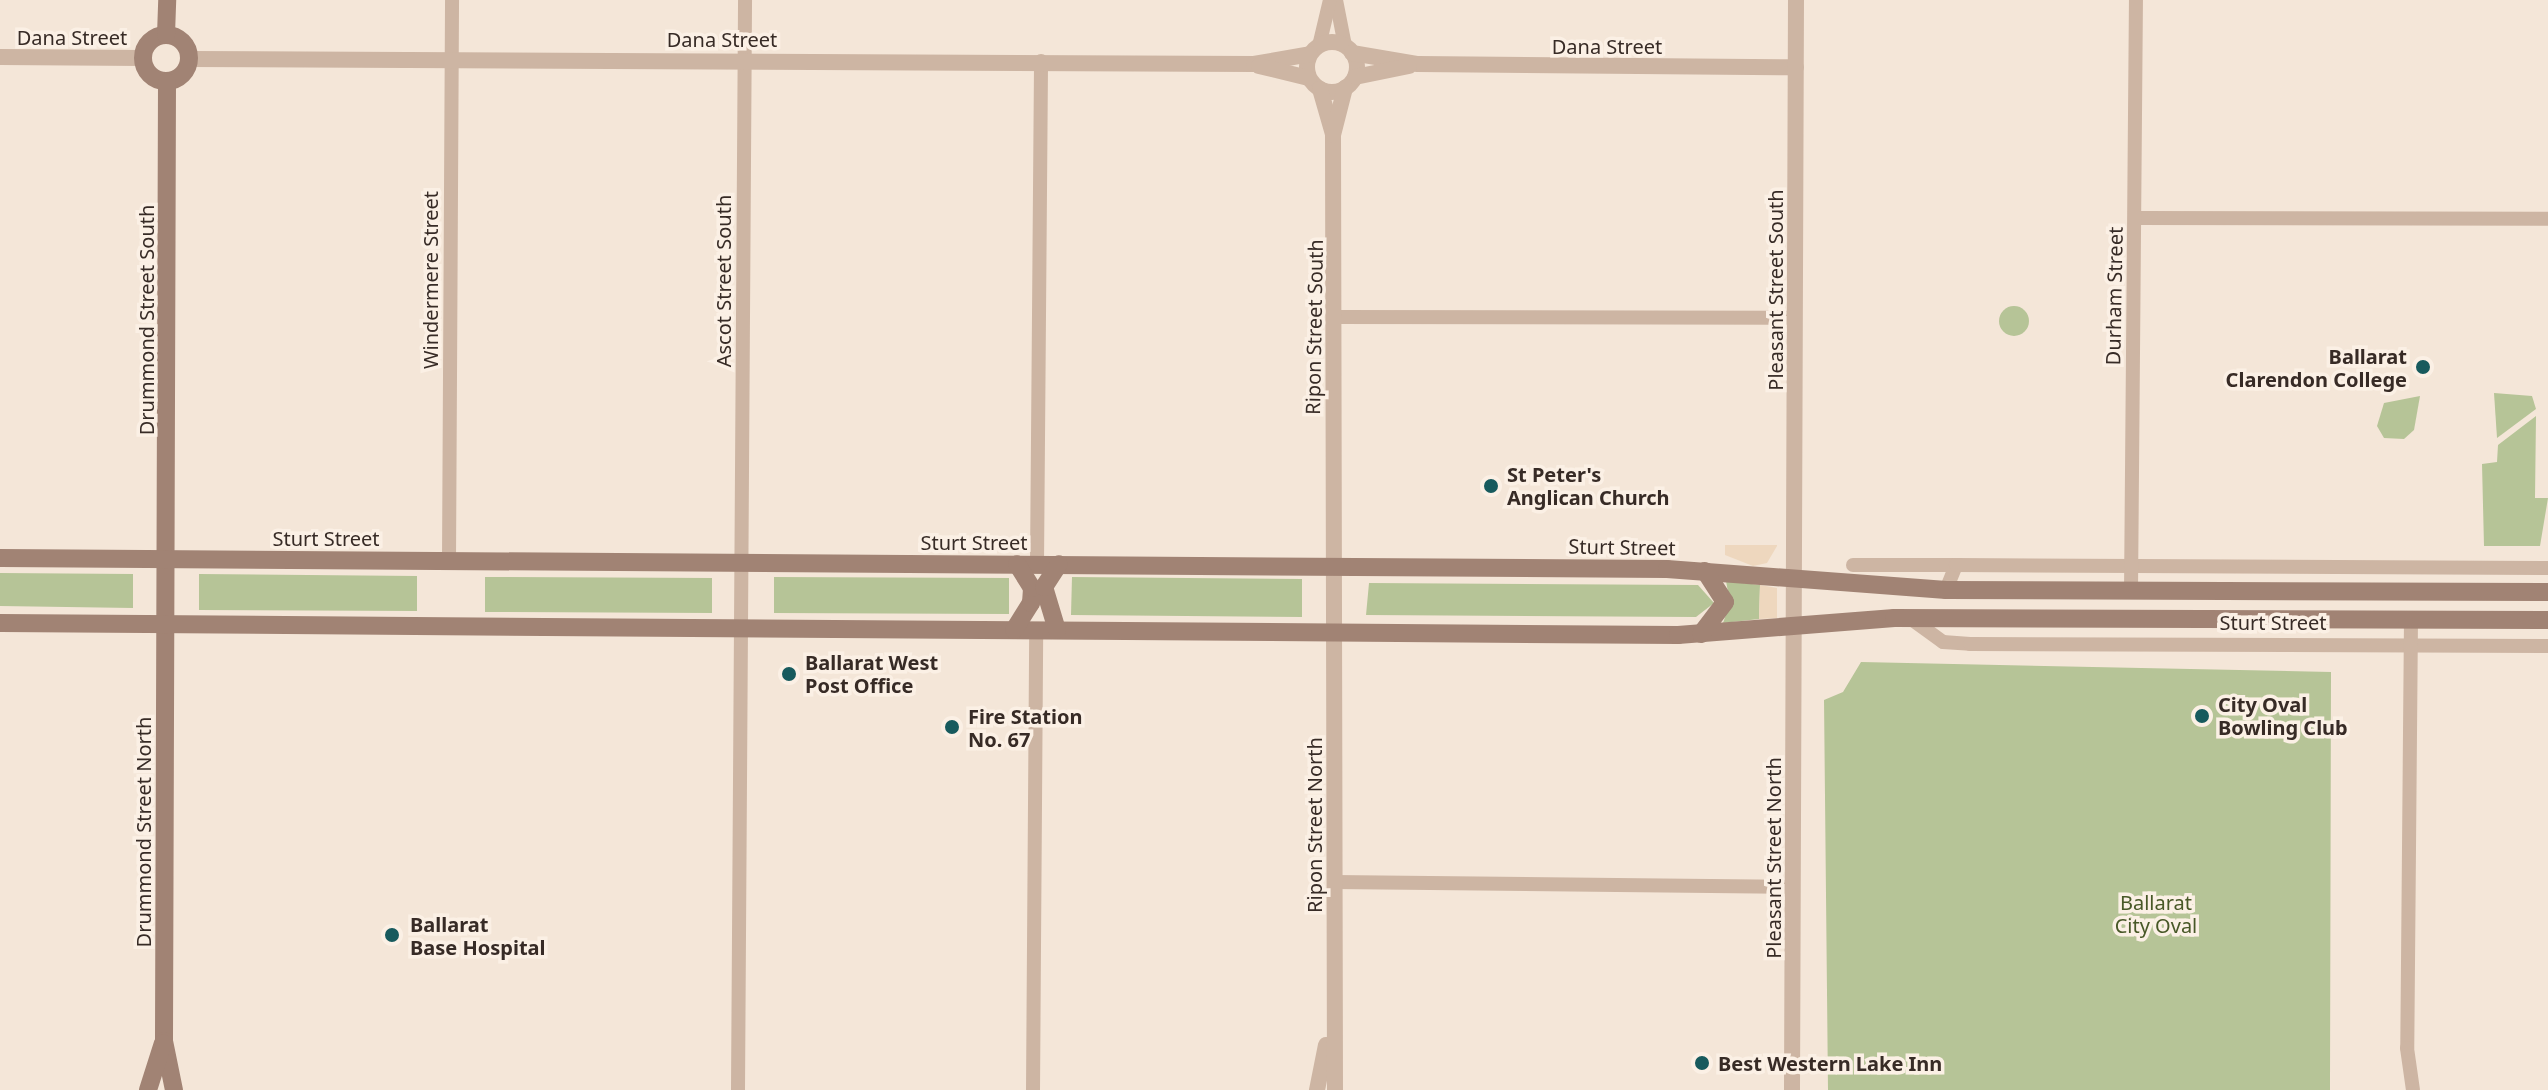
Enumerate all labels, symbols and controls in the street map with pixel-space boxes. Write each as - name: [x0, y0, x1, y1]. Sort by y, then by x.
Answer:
- street label: Dana Street: [17, 25, 127, 49]
- street label: Dana Street: [667, 27, 777, 51]
- street label: Dana Street: [1552, 34, 1662, 58]
- street label: Pleasant Street South: [1763, 189, 1787, 391]
- street label: Windermere Street: [418, 191, 442, 369]
- street label: Ascot Street South: [711, 195, 735, 367]
- street label: Drummond Street South: [134, 205, 158, 435]
- street label: Durham Street: [2101, 227, 2127, 365]
- street label: Ripon Street South: [1300, 239, 1328, 415]
- place label: Ballarat Clarendon College: [2226, 344, 2407, 391]
- marker: Ballarat Clarendon College: [2414, 358, 2432, 376]
- place label: St Peter's Anglican Church: [1507, 462, 1670, 509]
- marker: St Peter's Anglican Church: [1482, 477, 1500, 495]
- street label: Sturt Street: [272, 526, 380, 550]
- street label: Sturt Street: [920, 530, 1028, 554]
- street label: Sturt Street: [1568, 534, 1676, 560]
- street label: Sturt Street: [2219, 610, 2327, 634]
- place label: Ballarat West Post Office: [805, 650, 938, 697]
- marker: Ballarat West Post Office: [780, 665, 798, 683]
- place label: City Oval Bowling Club: [2218, 692, 2348, 739]
- place label: Fire Station No. 67: [968, 704, 1082, 751]
- marker: City Oval Bowling Club: [2193, 707, 2211, 725]
- street label: Drummond Street North: [131, 717, 155, 947]
- marker: Fire Station No. 67: [943, 718, 961, 736]
- street label: Ripon Street North: [1302, 737, 1326, 913]
- street label: Pleasant Street North: [1761, 757, 1785, 959]
- park label: Ballarat City Oval: [2115, 891, 2197, 938]
- place label: Ballarat Base Hospital: [410, 912, 546, 959]
- marker: Ballarat Base Hospital: [381, 924, 403, 946]
- place label: Best Western Lake Inn: [1718, 1051, 1942, 1075]
- marker: Best Western Lake Inn: [1693, 1054, 1711, 1072]

